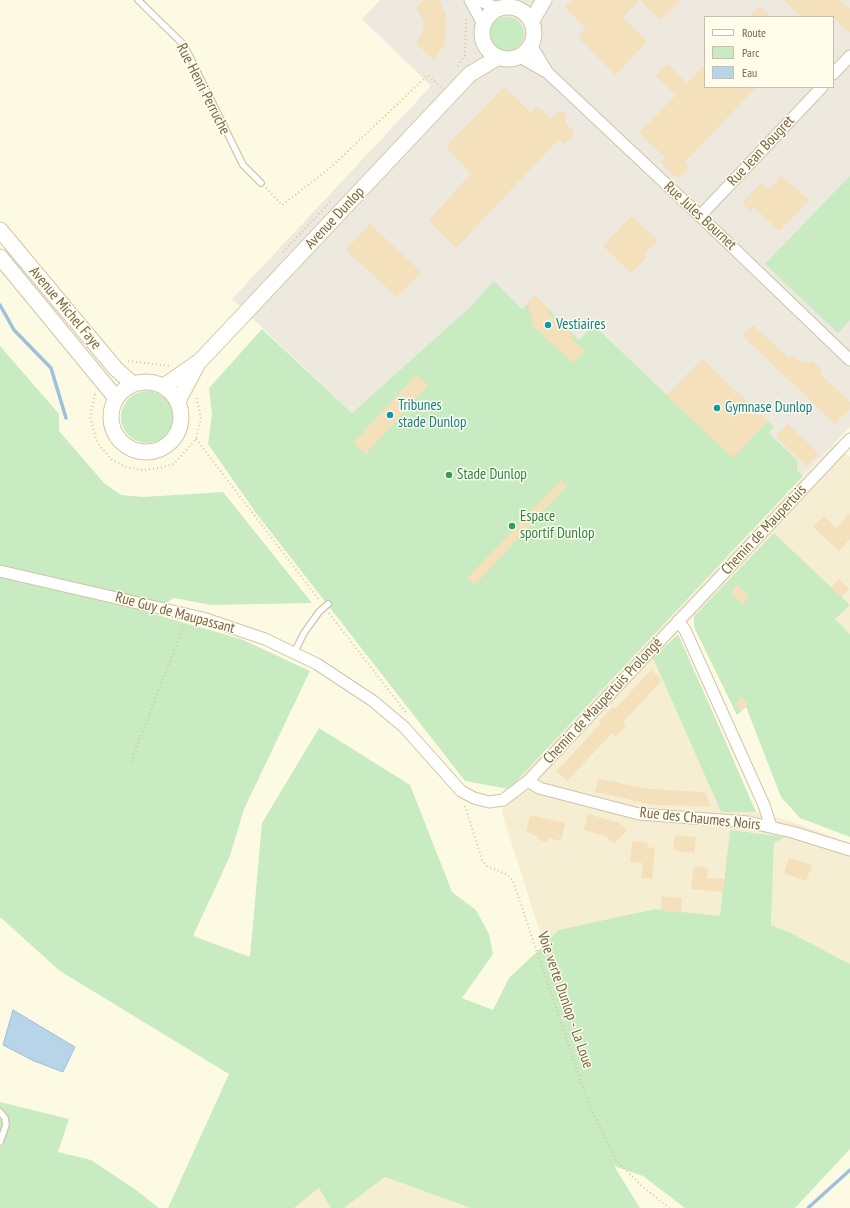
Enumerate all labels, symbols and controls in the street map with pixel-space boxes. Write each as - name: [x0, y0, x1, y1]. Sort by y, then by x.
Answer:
- legend: [704, 16, 834, 88]
- text: Route: [742, 25, 766, 40]
- street label: Rue Henri Perruche: [172, 40, 234, 138]
- text: Parc: [742, 45, 759, 60]
- text: Eau: [742, 65, 757, 80]
- street label: Rue Jean Bougret: [724, 112, 798, 190]
- street label: Rue Jules Bournet: [660, 178, 740, 254]
- street label: Avenue Dunlop: [302, 183, 368, 253]
- street label: Avenue Michel Faye: [25, 263, 105, 353]
- place label: Vestiaires: [556, 316, 605, 334]
- marker: Vestiaires: [543, 320, 553, 330]
- place label: Tribunes stade Dunlop: [398, 397, 467, 432]
- place label: Gymnase Dunlop: [725, 399, 812, 417]
- marker: Gymnase Dunlop: [712, 403, 722, 413]
- marker: Tribunes stade Dunlop: [385, 410, 395, 420]
- place label: Stade Dunlop: [457, 466, 527, 484]
- marker: Stade Dunlop: [444, 470, 454, 480]
- street label: Chemin de Maupertuis: [718, 481, 810, 579]
- place label: Espace sportif Dunlop: [520, 508, 594, 543]
- marker: Espace sportif Dunlop: [507, 521, 517, 531]
- street label: Rue Guy de Maupassant: [113, 588, 237, 638]
- street label: Chemin de Maupertuis Prolongé: [540, 634, 666, 768]
- street label: Rue des Chaumes Noirs: [639, 804, 761, 834]
- street label: Voie verte Dunlop - La Loue: [533, 929, 597, 1071]

